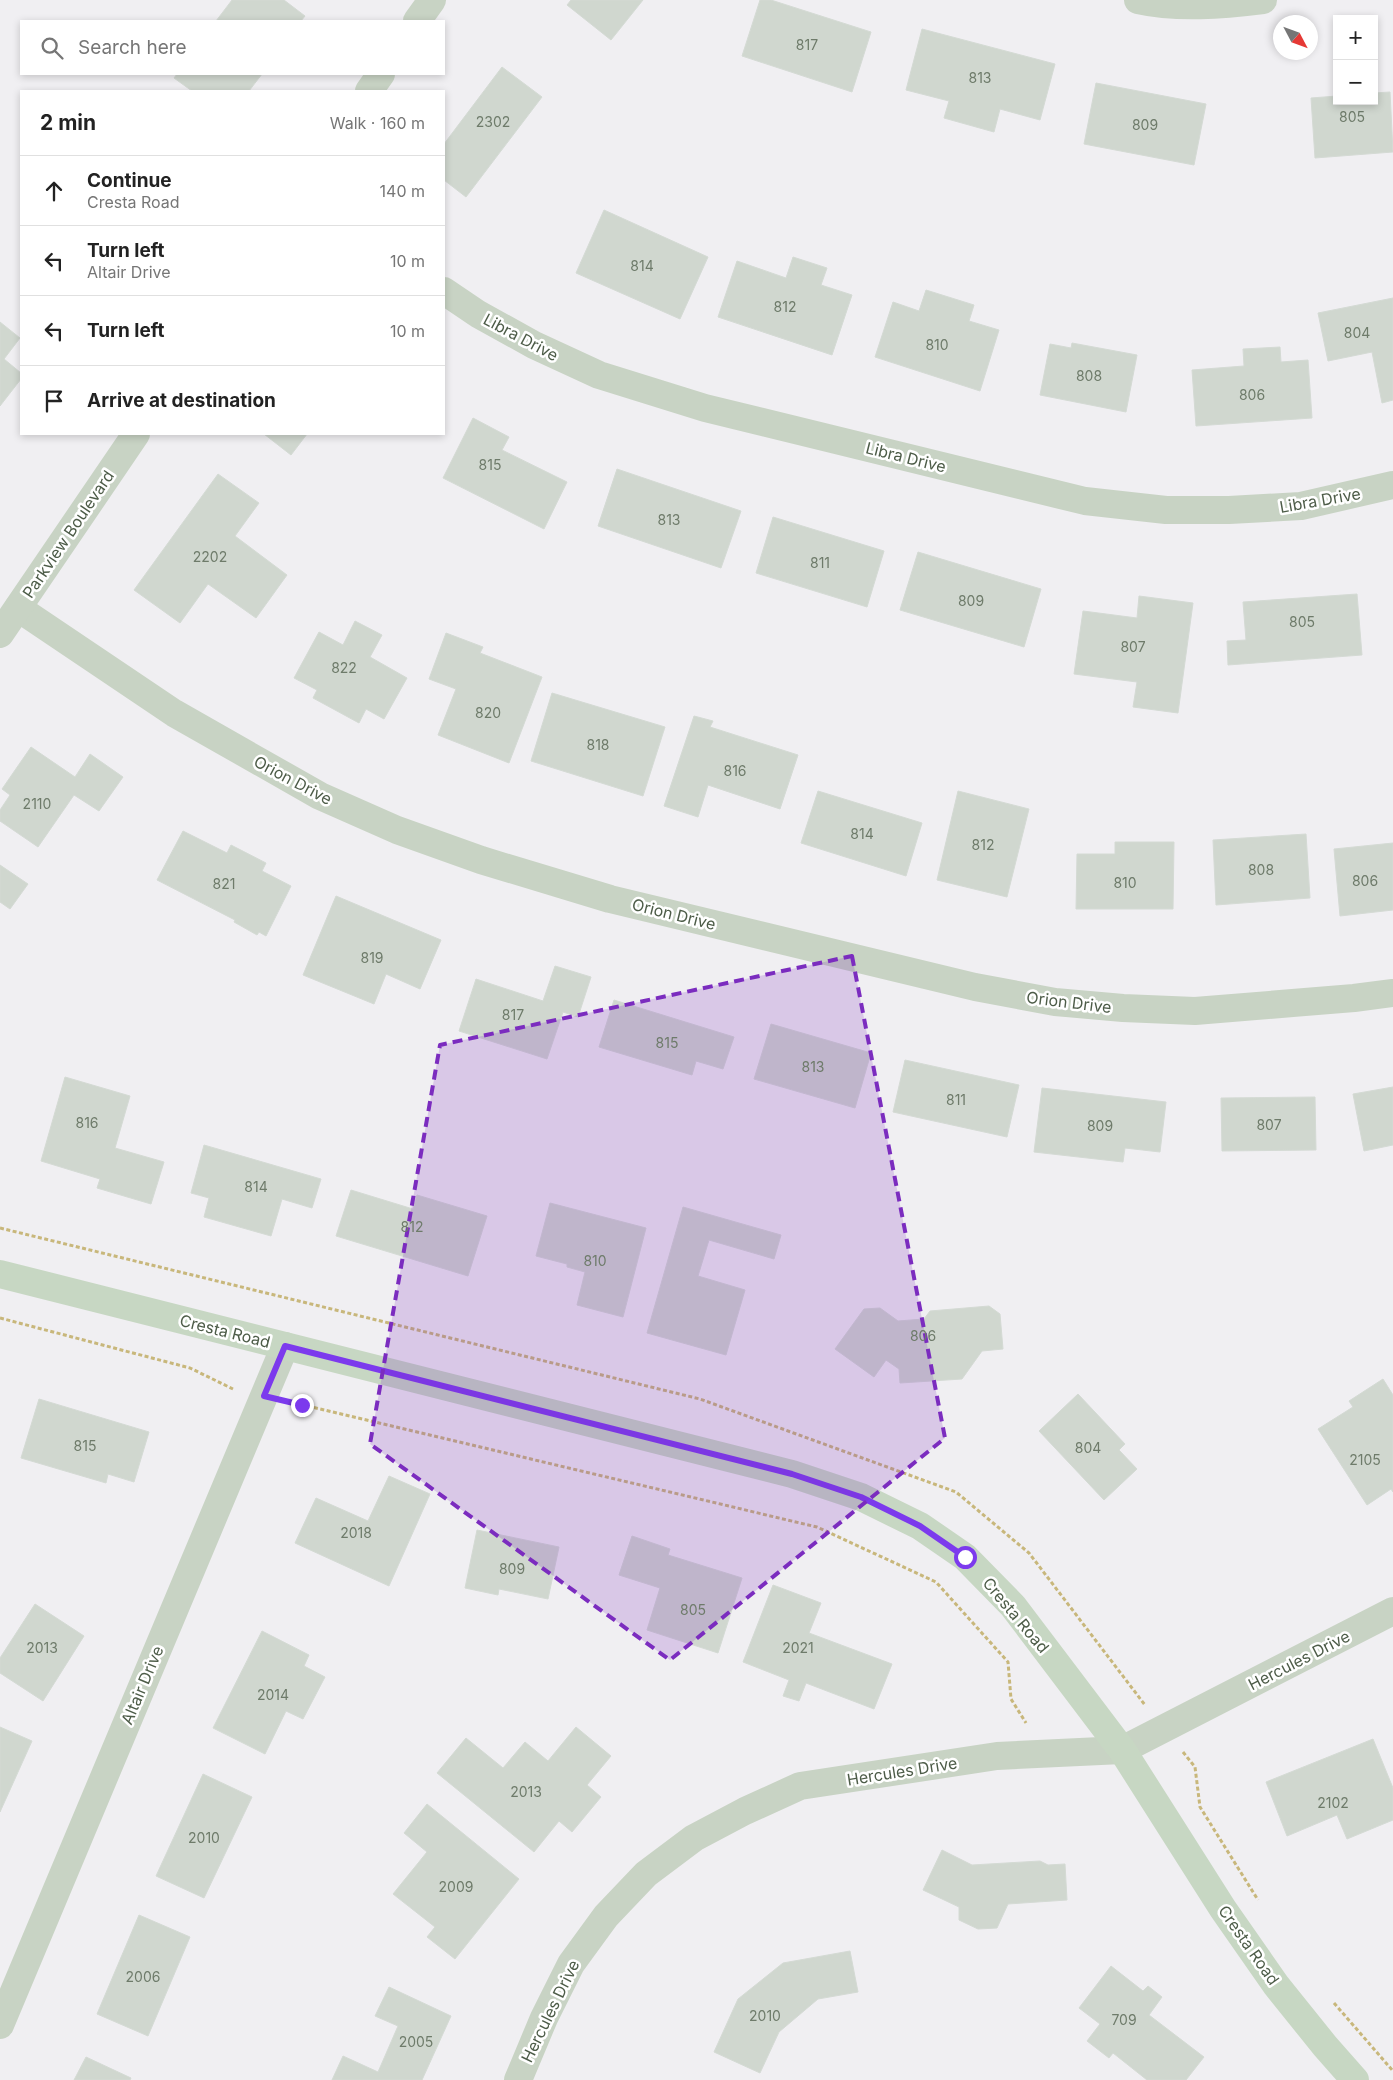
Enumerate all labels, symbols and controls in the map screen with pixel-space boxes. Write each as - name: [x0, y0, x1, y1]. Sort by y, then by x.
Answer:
- north arrow: [1273, 15, 1318, 60]
- map controls: [1333, 15, 1378, 105]
- button: +: [1333, 15, 1378, 60]
- search box: [20, 20, 445, 75]
- icon: search: [38, 34, 66, 62]
- text: Search here: [78, 36, 187, 59]
- house number: 817: [796, 36, 818, 53]
- button: −: [1333, 60, 1378, 105]
- house number: 813: [968, 69, 992, 86]
- house number: 805: [1339, 108, 1365, 125]
- text: 2 min: [40, 110, 96, 135]
- text: Walk · 160 m: [330, 113, 425, 133]
- house number: 2302: [476, 113, 510, 130]
- house number: 809: [1132, 116, 1158, 133]
- text: Continue: [87, 169, 172, 192]
- icon: ahead: [40, 177, 68, 205]
- text: 140 m: [380, 181, 425, 201]
- text: Cresta Road: [87, 192, 180, 212]
- text: Turn left: [87, 239, 165, 262]
- icon: left: [40, 247, 68, 275]
- text: 10 m: [390, 251, 425, 271]
- house number: 814: [630, 257, 654, 274]
- text: Altair Drive: [87, 262, 171, 282]
- house number: 812: [774, 298, 796, 315]
- street label: Libra Drive: [480, 309, 562, 365]
- icon: left: [40, 317, 68, 345]
- text: Turn left: [87, 319, 165, 342]
- text: 10 m: [390, 321, 425, 341]
- house number: 804: [1344, 324, 1370, 341]
- house number: 810: [925, 336, 949, 353]
- house number: 808: [1076, 367, 1102, 384]
- house number: 806: [1239, 386, 1265, 403]
- icon: arrive: [40, 387, 68, 415]
- text: Arrive at destination: [87, 389, 276, 412]
- street label: Libra Drive: [864, 437, 948, 477]
- house number: 815: [479, 456, 501, 473]
- street label: Parkview Boulevard: [18, 466, 118, 602]
- street label: Libra Drive: [1278, 483, 1362, 517]
- house number: 813: [657, 511, 681, 528]
- house number: 2202: [193, 548, 227, 565]
- house number: 811: [810, 554, 830, 571]
- house number: 809: [958, 592, 984, 609]
- house number: 805: [1289, 613, 1315, 630]
- house number: 807: [1120, 638, 1146, 655]
- house number: 822: [331, 659, 357, 676]
- house number: 820: [475, 704, 501, 721]
- house number: 818: [586, 736, 610, 753]
- street label: Orion Drive: [250, 751, 336, 809]
- house number: 816: [723, 762, 747, 779]
- house number: 2110: [23, 795, 51, 812]
- house number: 814: [850, 825, 874, 842]
- house number: 812: [972, 836, 994, 853]
- house number: 808: [1248, 861, 1274, 878]
- house number: 806: [1352, 872, 1378, 889]
- house number: 810: [1113, 874, 1137, 891]
- house number: 821: [213, 875, 235, 892]
- street label: Orion Drive: [630, 894, 718, 934]
- house number: 819: [360, 949, 384, 966]
- street label: Orion Drive: [1025, 987, 1113, 1017]
- house number: 817: [502, 1006, 524, 1023]
- house number: 815: [656, 1034, 678, 1051]
- house number: 813: [801, 1058, 825, 1075]
- house number: 811: [946, 1091, 966, 1108]
- house number: 816: [75, 1114, 99, 1131]
- house number: 807: [1256, 1116, 1282, 1133]
- house number: 809: [1087, 1117, 1113, 1134]
- house number: 814: [244, 1178, 268, 1195]
- house number: 812: [401, 1218, 423, 1235]
- house number: 810: [583, 1252, 607, 1269]
- street label: Cresta Road: [178, 1310, 272, 1352]
- house number: 806: [910, 1327, 936, 1344]
- route end: [291, 1394, 314, 1417]
- house number: 815: [74, 1437, 96, 1454]
- house number: 804: [1075, 1439, 1101, 1456]
- house number: 2105: [1349, 1451, 1381, 1468]
- house number: 2018: [340, 1524, 372, 1541]
- route start: [954, 1546, 977, 1569]
- house number: 809: [499, 1560, 525, 1577]
- street label: Cresta Road: [979, 1573, 1053, 1657]
- house number: 805: [680, 1601, 706, 1618]
- street label: Hercules Drive: [1245, 1626, 1353, 1694]
- house number: 2013: [26, 1639, 58, 1656]
- house number: 2021: [782, 1639, 814, 1656]
- street label: Altair Drive: [116, 1643, 168, 1727]
- house number: 2014: [257, 1686, 289, 1703]
- street label: Hercules Drive: [845, 1752, 959, 1790]
- house number: 2013: [510, 1783, 542, 1800]
- house number: 2102: [1317, 1794, 1349, 1811]
- house number: 2010: [188, 1829, 220, 1846]
- house number: 2009: [439, 1878, 473, 1895]
- street label: Cresta Road: [1214, 1901, 1284, 1989]
- street label: Hercules Drive: [517, 1957, 583, 2065]
- house number: 2006: [126, 1968, 160, 1985]
- house number: 2010: [749, 2007, 781, 2024]
- house number: 709: [1111, 2011, 1137, 2028]
- house number: 2005: [399, 2033, 433, 2050]

